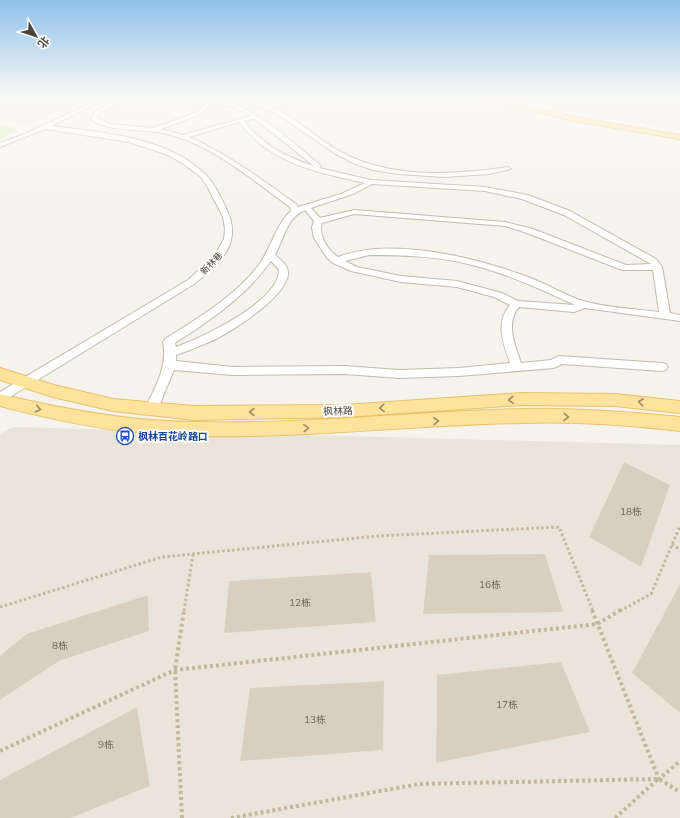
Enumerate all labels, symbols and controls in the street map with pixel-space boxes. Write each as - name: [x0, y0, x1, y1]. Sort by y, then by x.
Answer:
- north arrow: [16, 16, 56, 56]
- text: 北: [35, 34, 53, 51]
- street label: 新林巷: [198, 249, 224, 277]
- one-way arrow: [508, 396, 514, 405]
- one-way arrow: [638, 398, 644, 407]
- street label: 枫林路: [323, 404, 353, 418]
- one-way arrow: [379, 404, 385, 413]
- one-way arrow: [35, 405, 41, 413]
- one-way arrow: [249, 408, 255, 416]
- one-way arrow: [563, 413, 569, 421]
- one-way arrow: [433, 417, 439, 425]
- one-way arrow: [303, 424, 309, 433]
- bus stop icon: 枫林百花岭路口: [115, 426, 135, 446]
- place label: 枫林百花岭路口: [138, 430, 208, 443]
- house number: 18栋: [620, 505, 642, 518]
- house number: 16栋: [479, 578, 501, 591]
- house number: 12栋: [289, 596, 311, 609]
- house number: 8栋: [52, 639, 68, 652]
- house number: 17栋: [496, 698, 518, 711]
- house number: 13栋: [304, 713, 326, 726]
- house number: 9栋: [98, 738, 114, 751]

